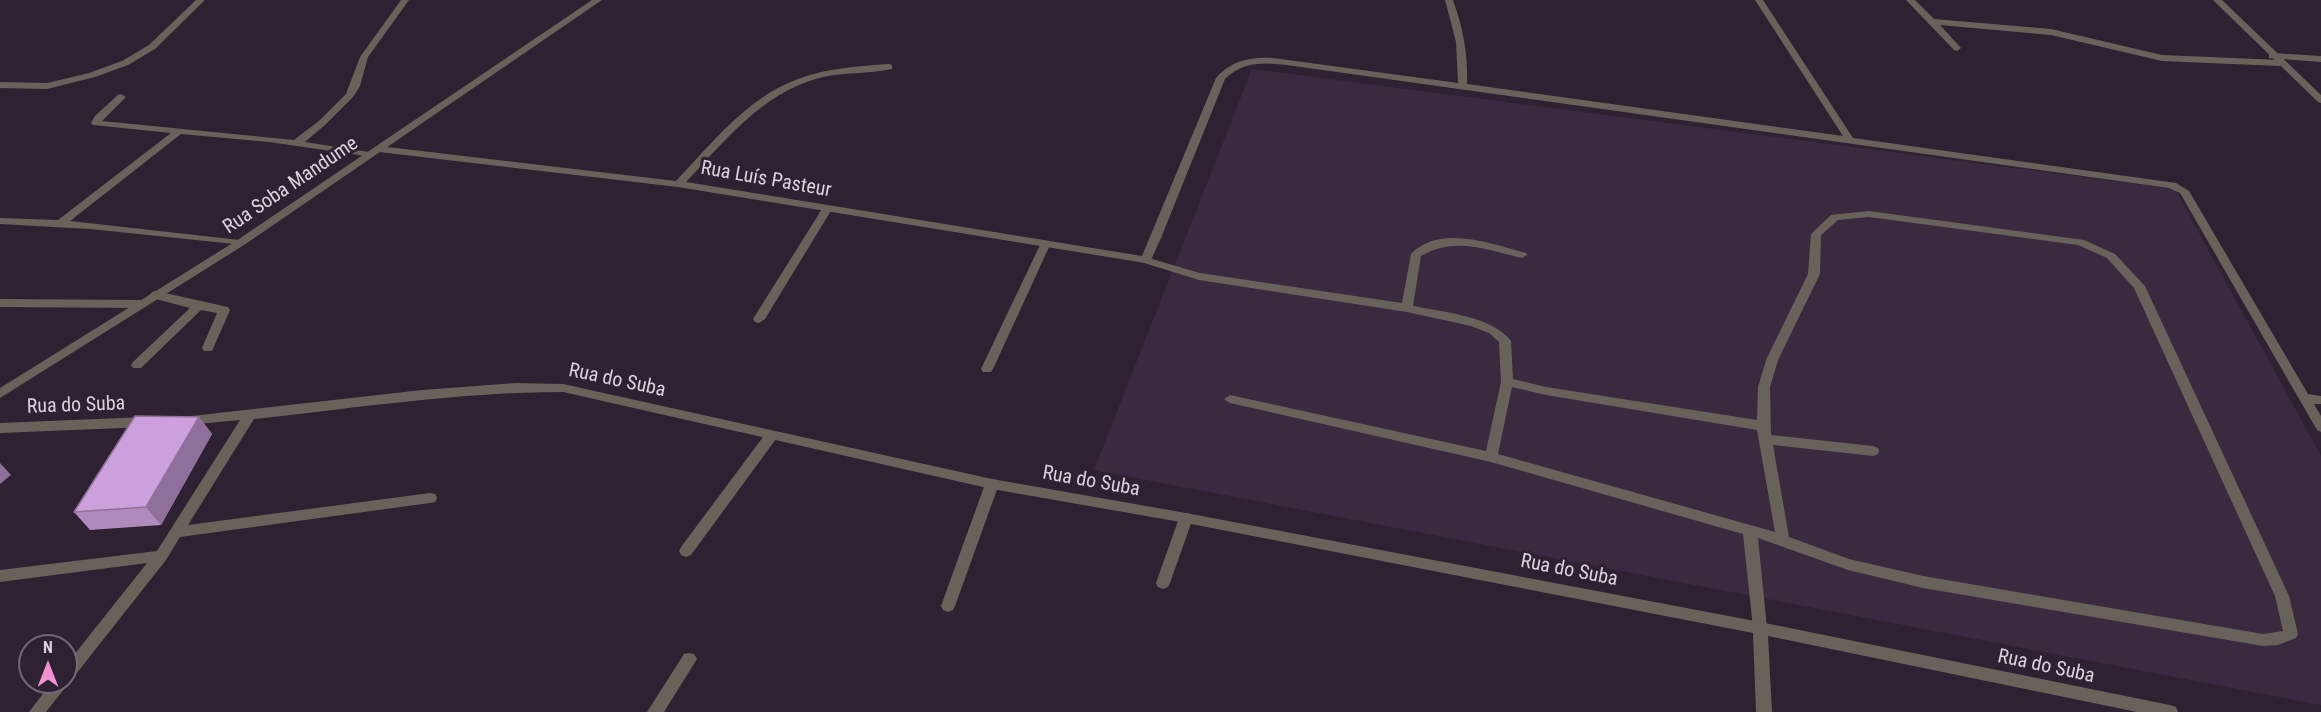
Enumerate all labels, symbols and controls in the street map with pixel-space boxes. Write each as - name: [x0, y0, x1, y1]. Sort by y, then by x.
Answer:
- street label: Rua Soba Mandume: [219, 132, 363, 240]
- street label: Rua Luís Pasteur: [699, 157, 833, 203]
- street label: Rua do Suba: [566, 359, 668, 403]
- street label: Rua do Suba: [26, 392, 126, 420]
- street label: Rua do Suba: [1040, 462, 1142, 502]
- street label: Rua do Suba: [1518, 550, 1620, 592]
- north arrow: [18, 634, 78, 694]
- text: N: [43, 638, 53, 657]
- street label: Rua do Suba: [1995, 645, 2097, 689]

